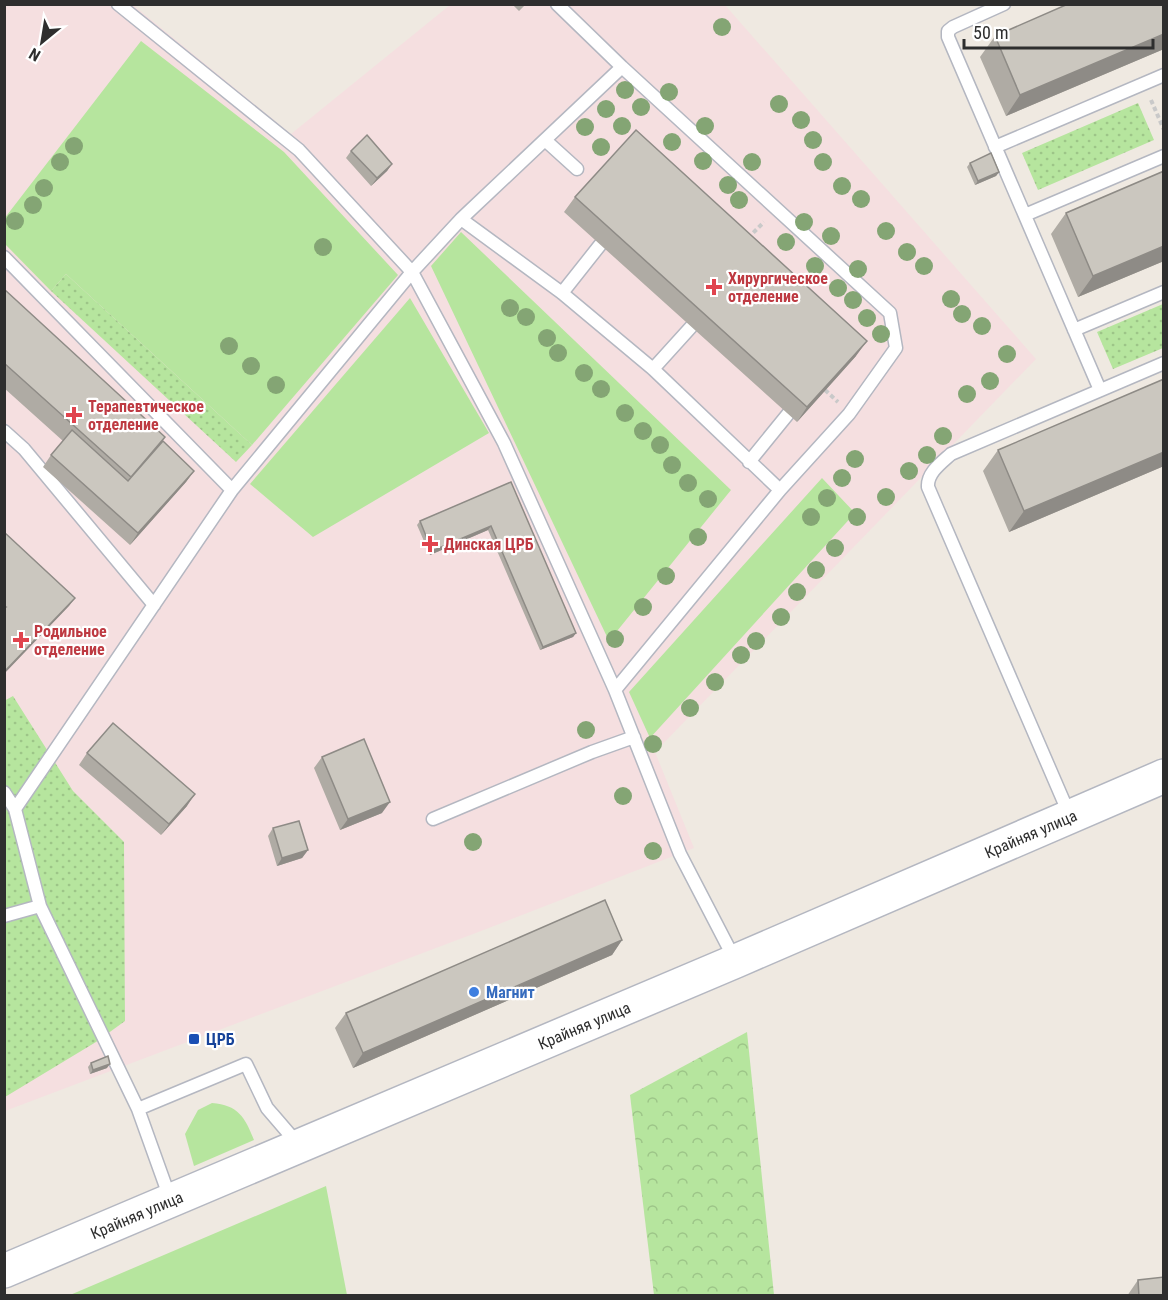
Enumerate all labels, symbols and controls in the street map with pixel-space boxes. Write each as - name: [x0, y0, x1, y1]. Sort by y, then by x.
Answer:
- north arrow: [12, 12, 72, 72]
- scale bar: [964, 12, 1153, 50]
- text: 50 m: [973, 22, 1008, 43]
- text: N: [26, 44, 44, 65]
- place label: Хирургическое отделение: [728, 269, 828, 306]
- marker: Хирургическое отделение: [705, 278, 723, 296]
- place label: Терапевтическое отделение: [88, 397, 204, 434]
- marker: Терапевтическое отделение: [65, 406, 83, 424]
- marker: Динская ЦРБ: [421, 535, 439, 553]
- place label: Динская ЦРБ: [444, 535, 534, 554]
- place label: Родильное отделение: [34, 622, 107, 659]
- marker: Родильное отделение: [12, 631, 30, 649]
- street label: Крайняя улица: [982, 805, 1080, 862]
- place label: Магнит: [486, 983, 535, 1002]
- marker: Магнит: [467, 985, 481, 999]
- street label: Крайняя улица: [535, 997, 633, 1053]
- place label: ЦРБ: [206, 1030, 235, 1049]
- marker: ЦРБ: [187, 1032, 201, 1046]
- street label: Крайняя улица: [88, 1187, 186, 1243]

